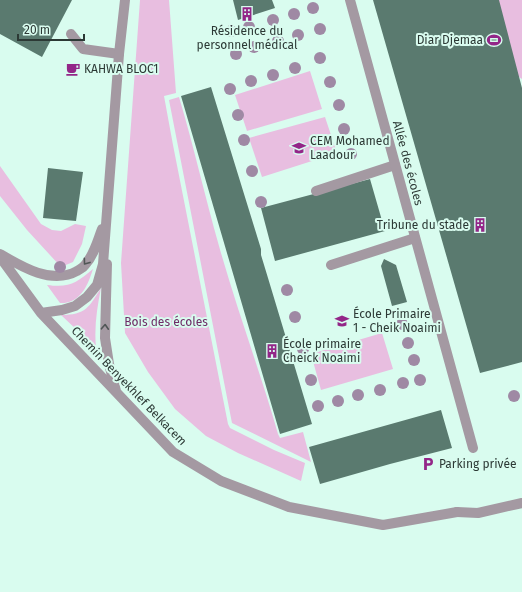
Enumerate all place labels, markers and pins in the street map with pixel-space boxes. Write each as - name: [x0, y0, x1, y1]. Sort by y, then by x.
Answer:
- building icon: Résidence du personnel médical: [239, 6, 255, 22]
- place label: Résidence du personnel médical: [197, 24, 298, 52]
- sports icon: Diar Djemaa: [486, 32, 502, 48]
- place label: Diar Djemaa: [417, 33, 483, 47]
- cafe icon: KAHWA BLOC1: [65, 61, 81, 77]
- place label: KAHWA BLOC1: [84, 62, 158, 76]
- place label: CEM Mohamed Laadour: [310, 134, 390, 162]
- school or university icon: CEM Mohamed Laadour: [291, 140, 307, 156]
- building icon: Tribune du stade: [472, 217, 488, 233]
- place label: Tribune du stade: [377, 218, 469, 232]
- place label: École Primaire 1 - Cheik Noaimi: [353, 306, 441, 335]
- school or university icon: École Primaire 1 - Cheik Noaimi: [334, 313, 350, 329]
- place label: École primaire Cheick Noaimi: [283, 336, 361, 365]
- building icon: École primaire Cheick Noaimi: [264, 343, 280, 359]
- parking icon: Parking privée: [420, 456, 436, 472]
- place label: Parking privée: [439, 457, 517, 471]

